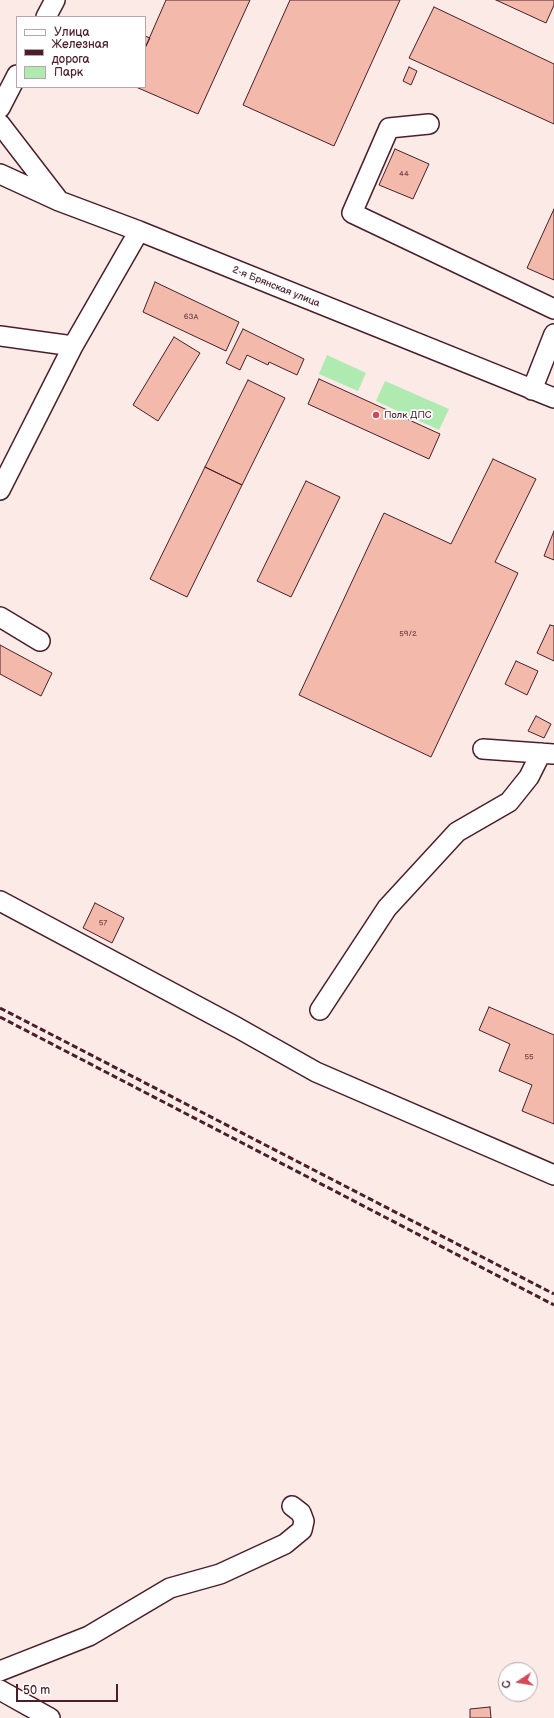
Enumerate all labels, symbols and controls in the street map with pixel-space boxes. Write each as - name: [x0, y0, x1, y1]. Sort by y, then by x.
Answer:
- legend: [16, 16, 146, 88]
- text: Улица: [54, 25, 90, 40]
- text: Железная дорога: [52, 37, 109, 67]
- text: Парк: [54, 65, 83, 80]
- house number: 44: [399, 169, 409, 179]
- street label: 2-я Брянская улица: [230, 264, 322, 310]
- house number: 63А: [184, 312, 198, 322]
- place label: Полк ДПС: [384, 409, 432, 421]
- marker: Полк ДПС: [371, 410, 381, 420]
- house number: 59/2: [399, 629, 417, 639]
- house number: 57: [99, 918, 107, 928]
- house number: 55: [524, 1052, 534, 1062]
- north arrow: [498, 1662, 538, 1702]
- scale bar: [18, 1676, 120, 1702]
- text: С: [500, 1679, 514, 1689]
- text: 50 m: [23, 1683, 50, 1698]

